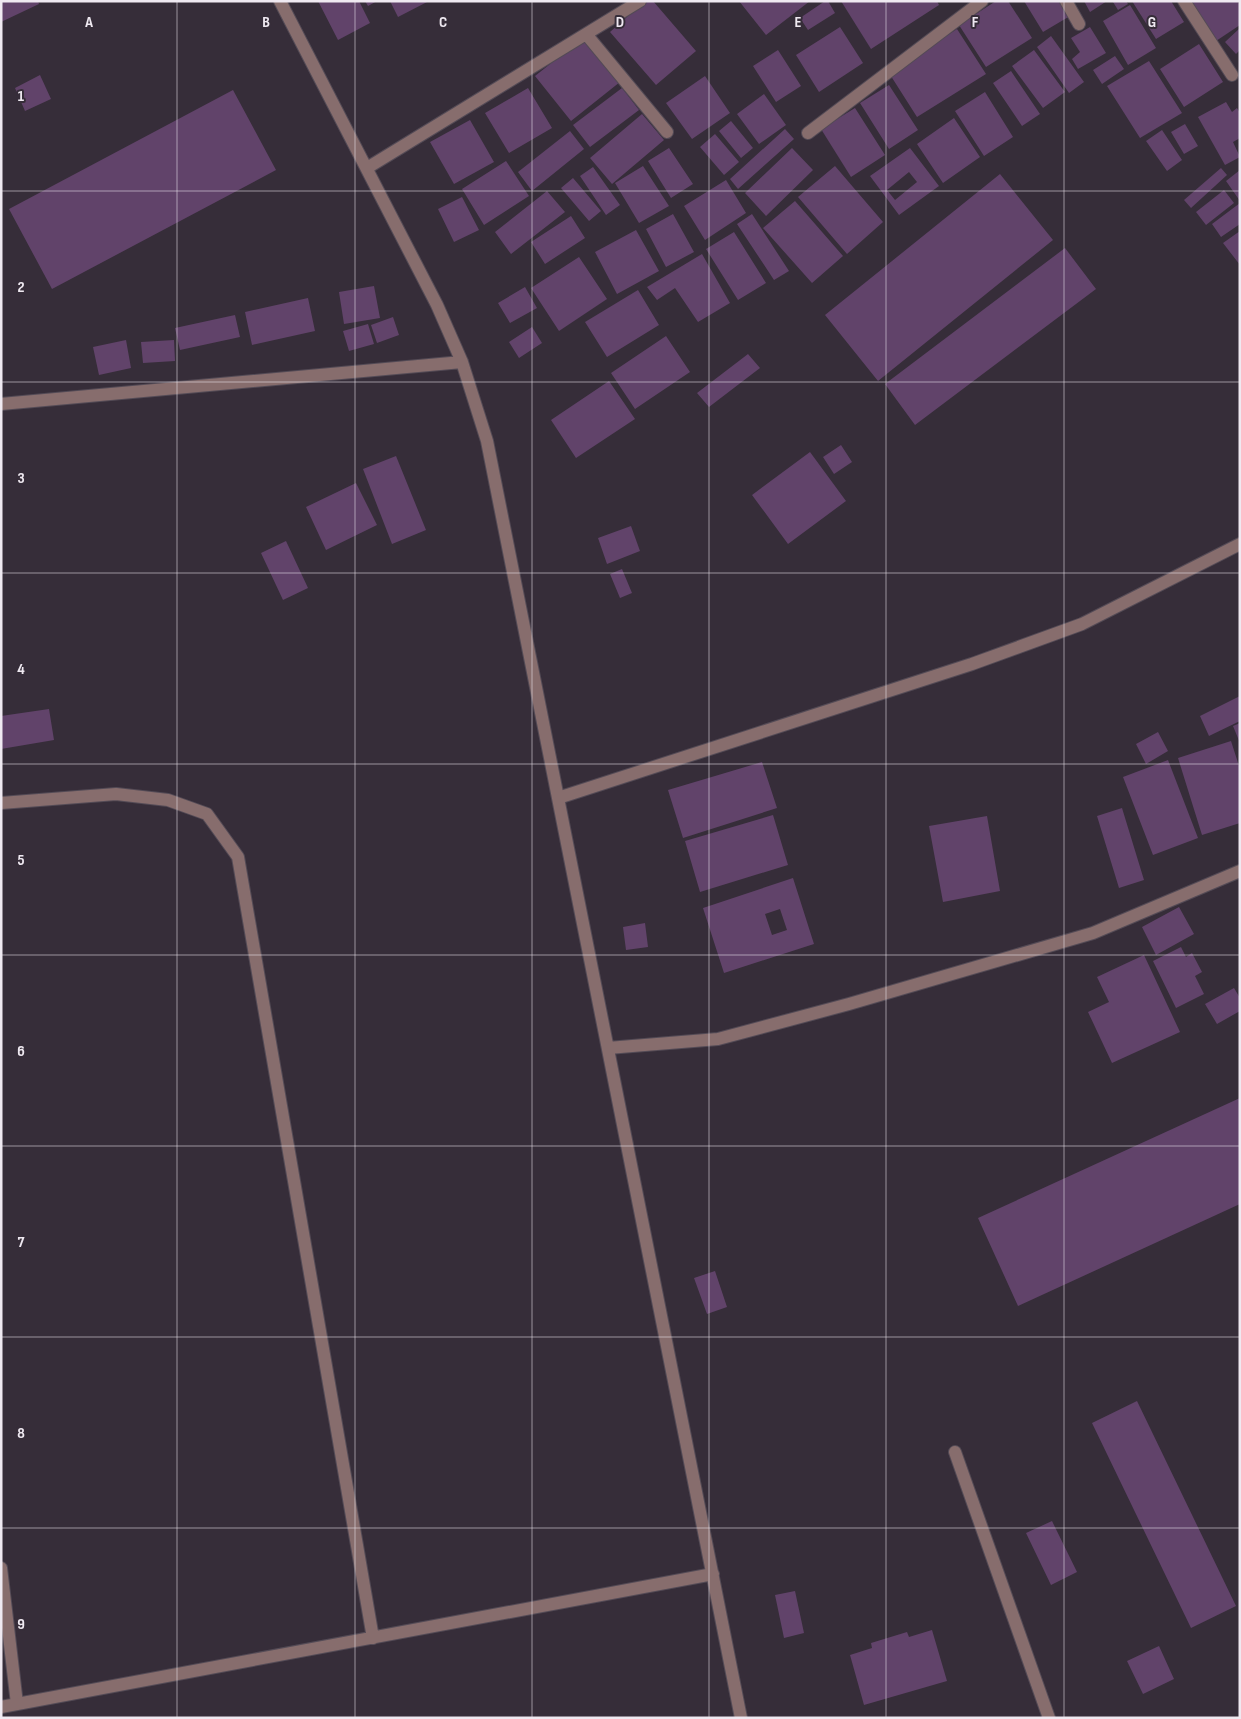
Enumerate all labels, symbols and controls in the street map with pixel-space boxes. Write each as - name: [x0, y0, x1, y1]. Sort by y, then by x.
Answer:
- text: A: [84, 13, 93, 32]
- text: B: [262, 13, 270, 32]
- text: C: [439, 13, 447, 32]
- text: D: [616, 13, 624, 32]
- text: E: [795, 13, 802, 32]
- text: F: [972, 13, 979, 32]
- text: G: [1148, 13, 1156, 32]
- text: 1: [18, 87, 25, 106]
- text: 2: [17, 278, 25, 297]
- text: 3: [17, 469, 25, 488]
- text: 4: [17, 660, 25, 679]
- text: 5: [17, 851, 25, 870]
- text: 6: [17, 1042, 25, 1061]
- text: 7: [18, 1233, 25, 1252]
- text: 8: [17, 1424, 25, 1443]
- text: 9: [17, 1615, 25, 1634]

